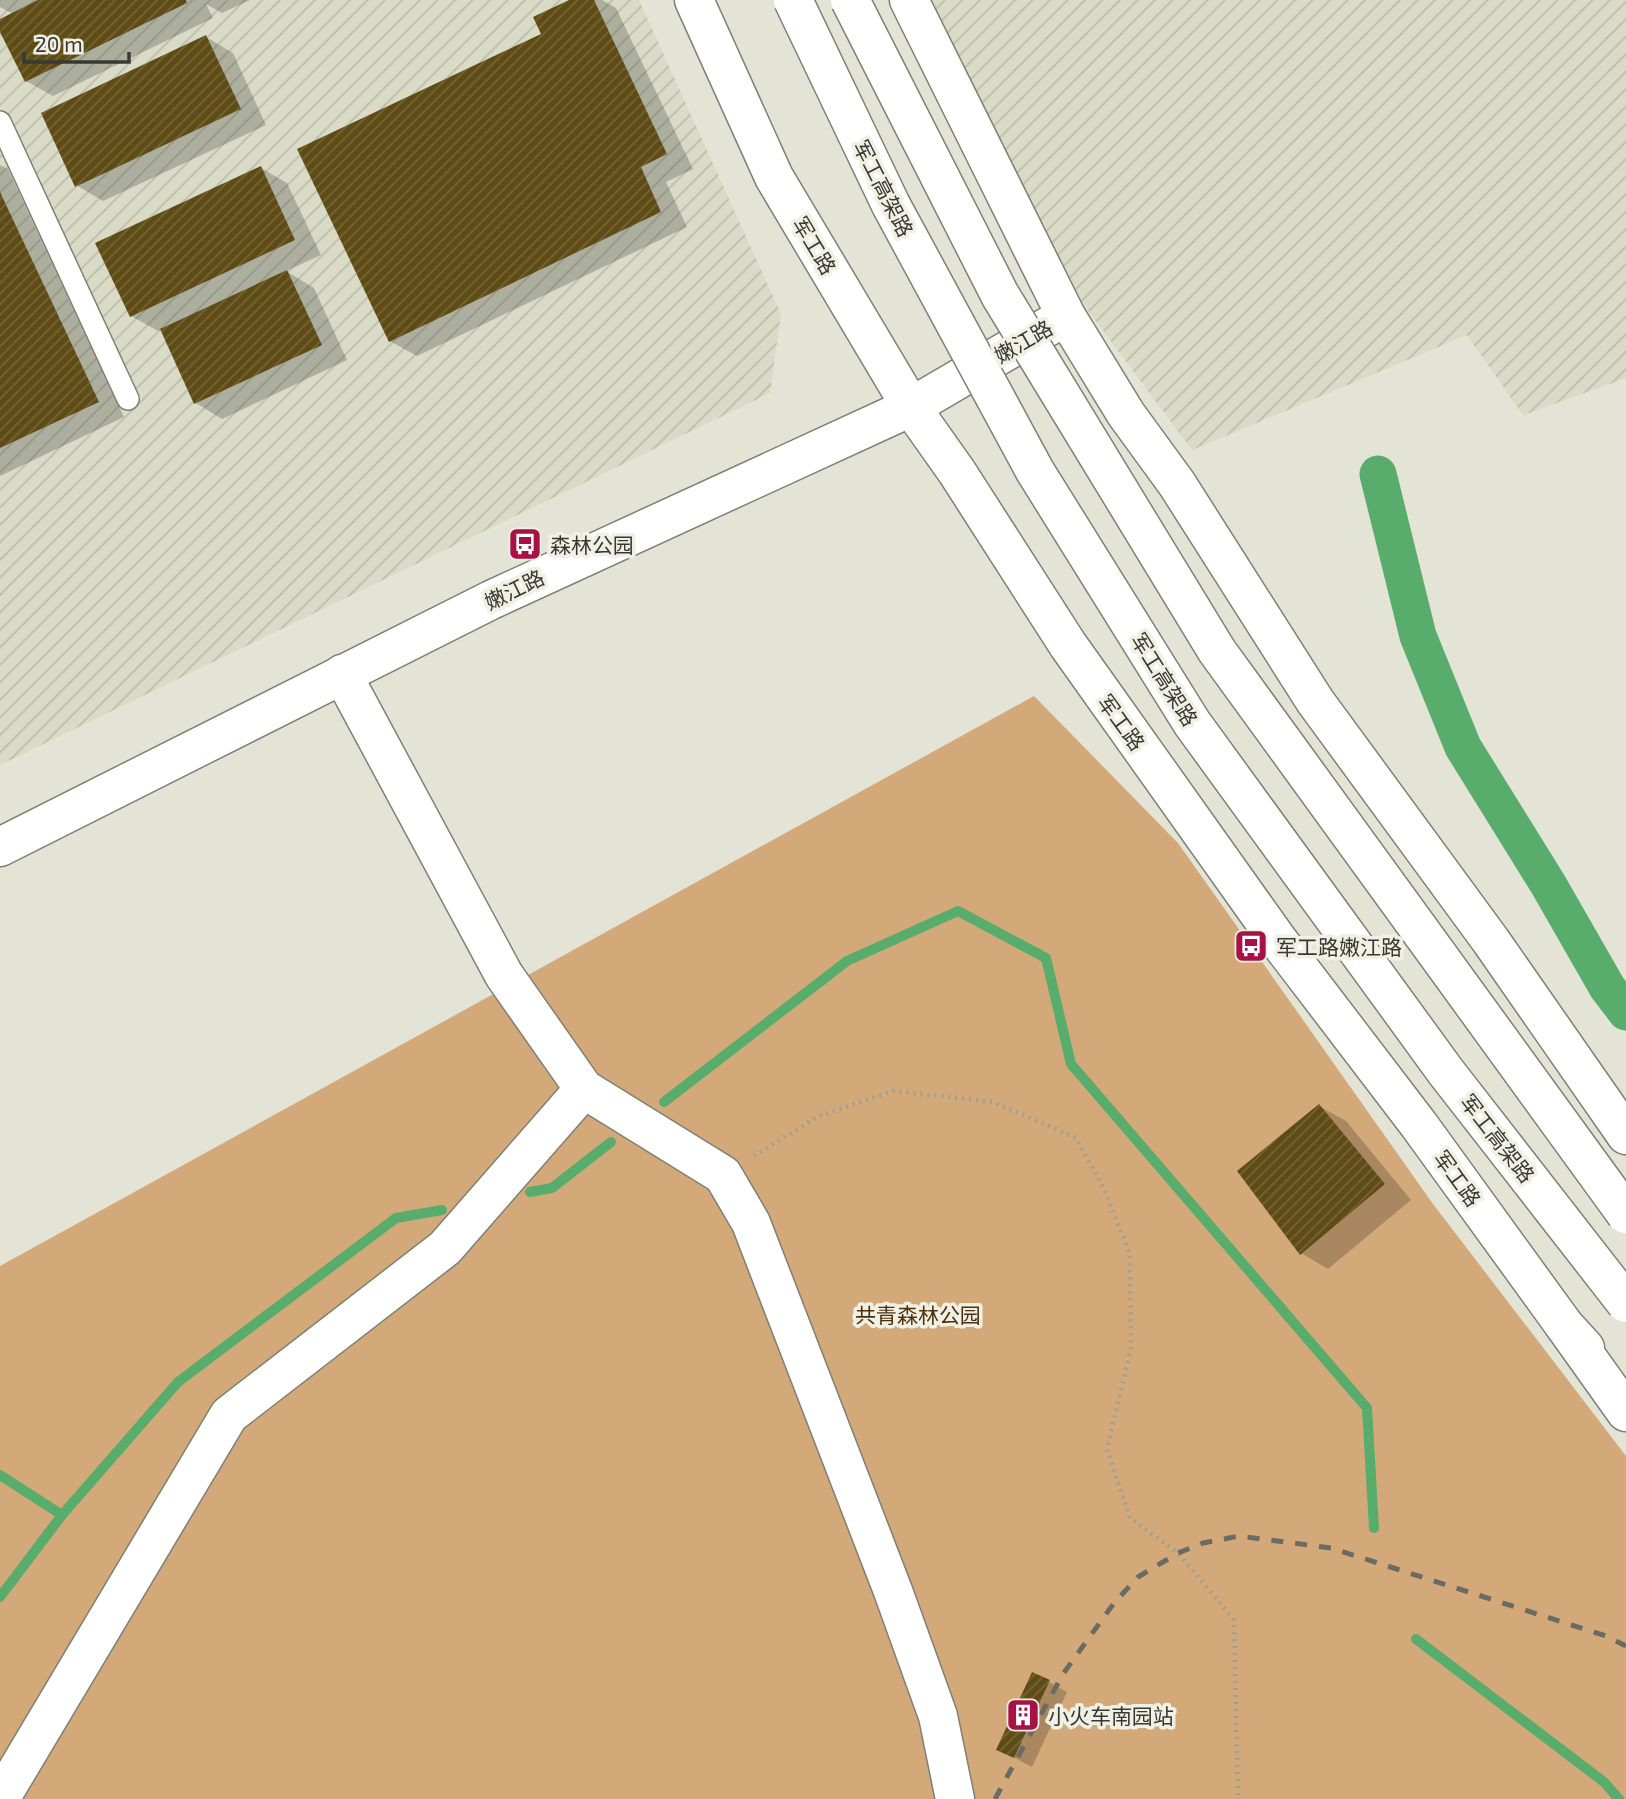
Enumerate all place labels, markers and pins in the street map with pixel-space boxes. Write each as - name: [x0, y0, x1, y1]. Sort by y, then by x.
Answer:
- bus stop icon: 森林公园: [506, 525, 544, 563]
- place label: 森林公园: [550, 532, 634, 557]
- bus stop icon: 军工路嫩江路: [1232, 927, 1270, 965]
- place label: 军工路嫩江路: [1276, 934, 1402, 959]
- building icon: 小火车南园站: [1004, 1696, 1042, 1734]
- place label: 小火车南园站: [1048, 1703, 1174, 1728]

